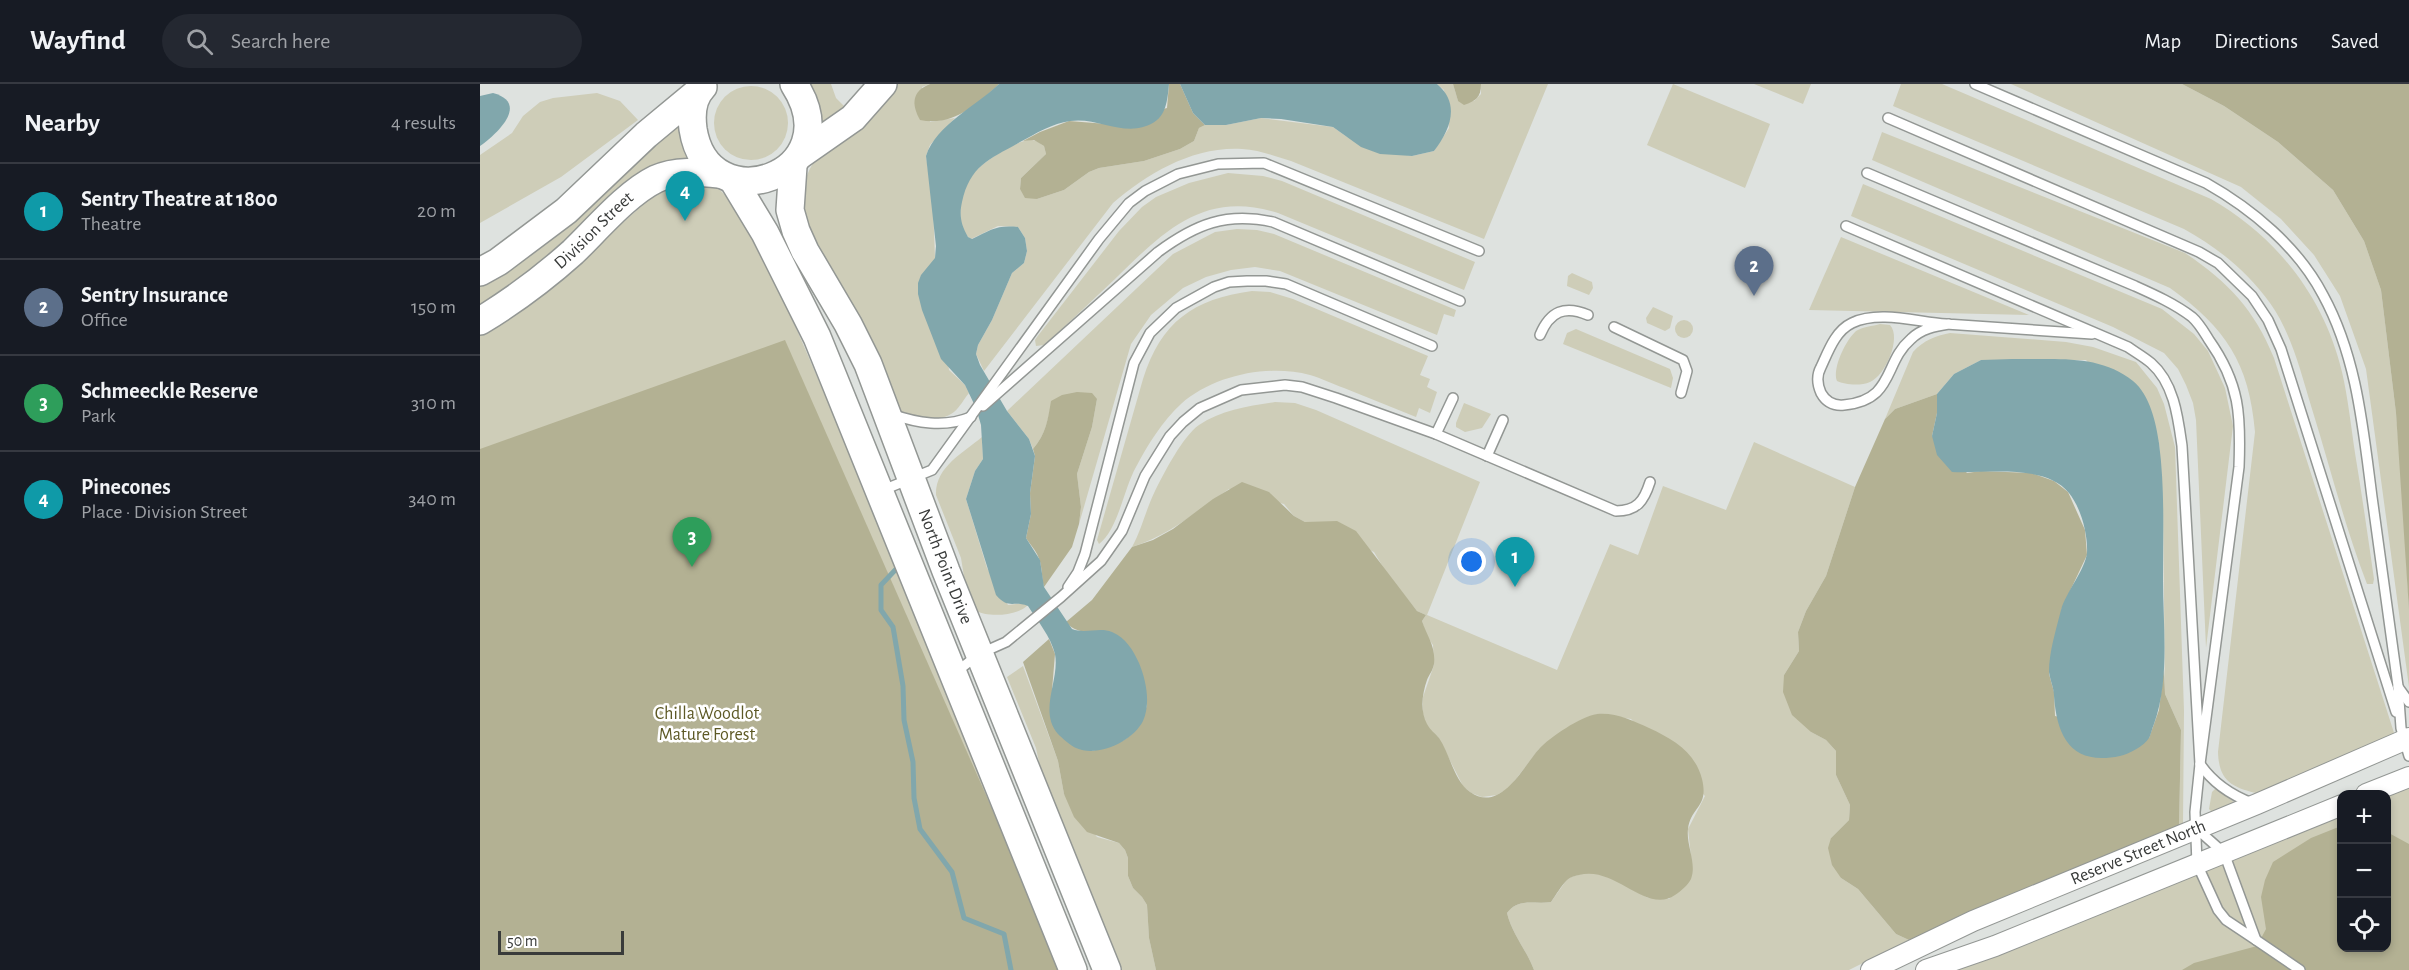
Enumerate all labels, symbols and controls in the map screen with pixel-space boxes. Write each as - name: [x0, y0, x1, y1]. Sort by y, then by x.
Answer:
- search box: [162, 14, 582, 68]
- icon: search: [183, 25, 216, 58]
- text: Wayfind: [30, 27, 126, 55]
- text: Search here: [231, 30, 330, 52]
- text: Map: [2145, 31, 2181, 52]
- text: Directions: [2214, 31, 2298, 52]
- text: Saved: [2331, 31, 2379, 52]
- text: Nearby: [24, 110, 100, 136]
- text: 4 results: [391, 113, 456, 133]
- pin: 4: [666, 172, 704, 221]
- text: Sentry Theatre at 1800: [81, 188, 278, 210]
- street label: Division Street: [551, 188, 637, 273]
- text: 1: [40, 201, 47, 221]
- text: 20 m: [417, 201, 456, 221]
- text: Theatre: [81, 214, 142, 234]
- pin: 2: [1734, 246, 1774, 296]
- text: Sentry Insurance: [81, 284, 228, 306]
- text: 2: [39, 297, 48, 317]
- text: 150 m: [411, 297, 456, 317]
- text: Office: [81, 310, 128, 330]
- text: Schmeeckle Reserve: [81, 380, 258, 402]
- text: 3: [39, 393, 48, 413]
- text: 310 m: [411, 393, 456, 413]
- text: Park: [81, 406, 116, 426]
- text: Pinecones: [81, 476, 171, 498]
- text: 4: [38, 489, 49, 509]
- text: 340 m: [408, 489, 456, 509]
- text: Place · Division Street: [81, 502, 247, 522]
- street label: North Point Drive: [914, 507, 975, 627]
- pin: 3: [672, 518, 712, 567]
- pin: 1: [1496, 538, 1534, 587]
- your location: [1457, 547, 1486, 576]
- park label: Chilla Woodlot Mature Forest: [655, 705, 760, 744]
- map controls: [2337, 790, 2391, 952]
- button: +: [2337, 790, 2391, 844]
- street label: Reserve Street North: [2068, 817, 2209, 889]
- button: −: [2337, 844, 2391, 898]
- button: locate: [2337, 898, 2391, 952]
- scale bar: [498, 928, 624, 956]
- text: 50 m: [507, 933, 538, 949]

